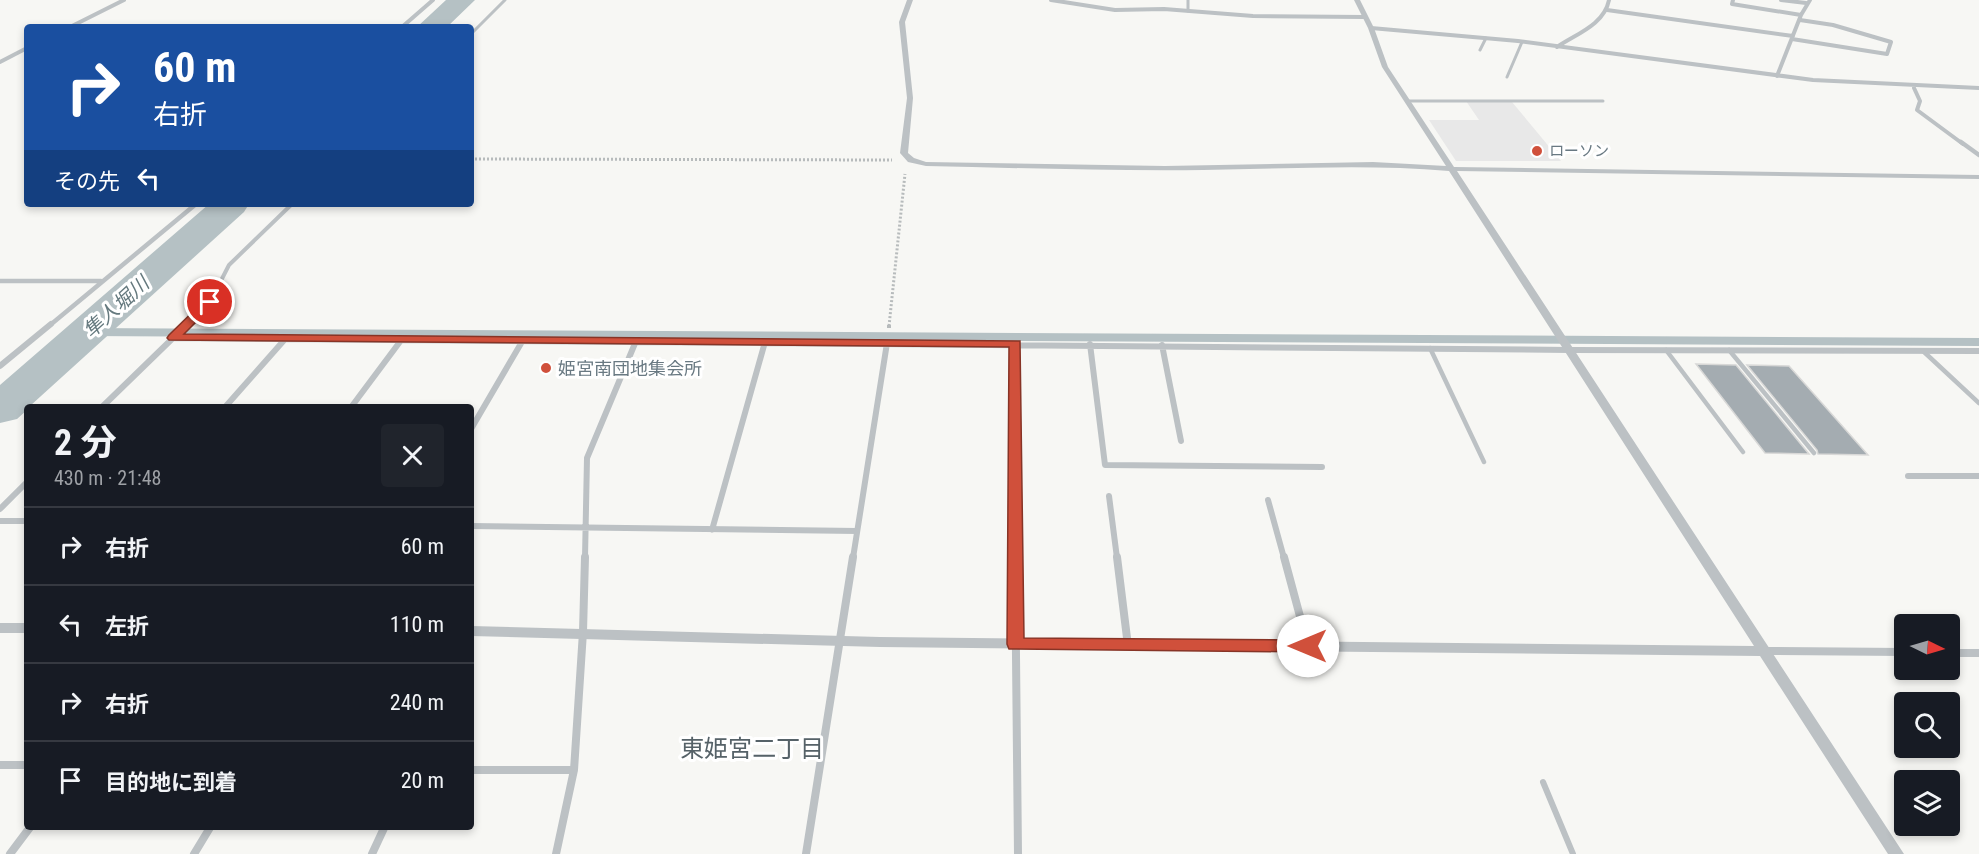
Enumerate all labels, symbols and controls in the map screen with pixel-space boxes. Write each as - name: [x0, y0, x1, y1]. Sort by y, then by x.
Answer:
- text: 60 m: [153, 43, 236, 92]
- icon: right: [54, 48, 132, 126]
- text: 右折: [153, 99, 207, 131]
- place label: ローソン: [1549, 142, 1609, 160]
- marker: ローソン: [1530, 144, 1544, 158]
- icon: left: [132, 162, 165, 195]
- text: その先: [54, 169, 120, 194]
- water label: 隼人堀川: [78, 270, 155, 343]
- pin: [184, 276, 235, 327]
- icon: arrive: [193, 285, 226, 318]
- place label: 姫宮南団地集会所: [558, 358, 702, 379]
- marker: 姫宮南団地集会所: [539, 361, 553, 375]
- text: 2 分: [54, 422, 117, 464]
- button: close: [381, 424, 444, 487]
- text: 430 m · 21:48: [54, 466, 161, 490]
- icon: right: [54, 530, 87, 563]
- text: 60 m: [401, 534, 444, 559]
- text: 右折: [105, 536, 149, 561]
- icon: left: [54, 608, 87, 641]
- text: 110 m: [390, 612, 444, 637]
- text: 左折: [105, 614, 149, 639]
- position arrow: [1276, 614, 1340, 678]
- north arrow: [1894, 614, 1960, 680]
- map controls: [1894, 614, 1960, 836]
- icon: right: [54, 686, 87, 719]
- text: 240 m: [390, 690, 444, 715]
- text: 右折: [105, 692, 149, 717]
- button: search: [1894, 692, 1960, 758]
- district label: 東姫宮二丁目: [680, 735, 824, 763]
- icon: arrive: [54, 764, 87, 797]
- text: 20 m: [401, 768, 444, 793]
- text: 目的地に到着: [105, 770, 237, 795]
- button: layers: [1894, 770, 1960, 836]

